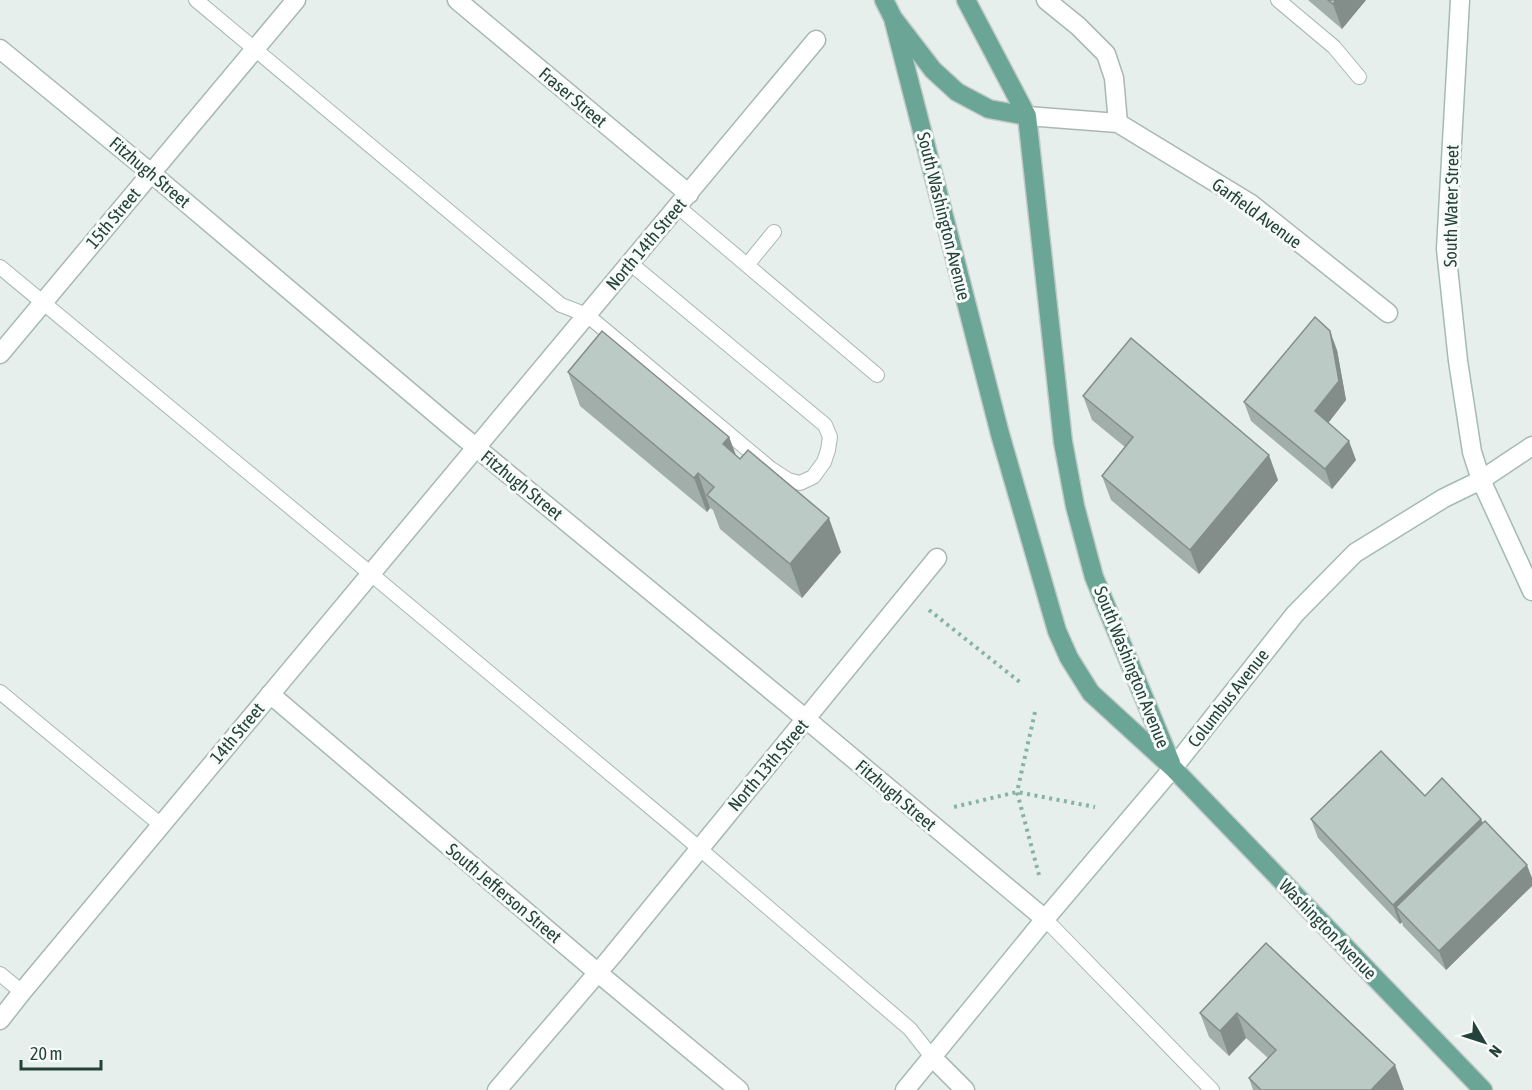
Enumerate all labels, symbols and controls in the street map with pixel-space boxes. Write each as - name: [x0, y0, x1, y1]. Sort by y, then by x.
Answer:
- street label: Fraser Street: [535, 63, 611, 131]
- street label: South Washington Avenue: [913, 130, 975, 302]
- street label: Fitzhugh Street: [105, 132, 195, 212]
- street label: South Water Street: [1439, 145, 1463, 267]
- street label: Garfield Avenue: [1208, 173, 1306, 253]
- street label: 15th Street: [82, 183, 144, 253]
- street label: North 14th Street: [602, 194, 690, 294]
- street label: Fitzhugh Street: [477, 446, 567, 524]
- street label: South Washington Avenue: [1090, 583, 1174, 751]
- street label: Columbus Avenue: [1183, 645, 1273, 751]
- street label: 14th Street: [206, 698, 268, 768]
- street label: North 13th Street: [724, 715, 812, 815]
- street label: Fitzhugh Street: [851, 755, 941, 835]
- street label: South Jefferson Street: [442, 839, 566, 947]
- street label: Washington Avenue: [1275, 875, 1381, 983]
- north arrow: [1454, 1012, 1514, 1072]
- scale bar: [21, 1033, 100, 1071]
- text: N: [1486, 1042, 1506, 1061]
- text: 20 m: [30, 1043, 62, 1064]

